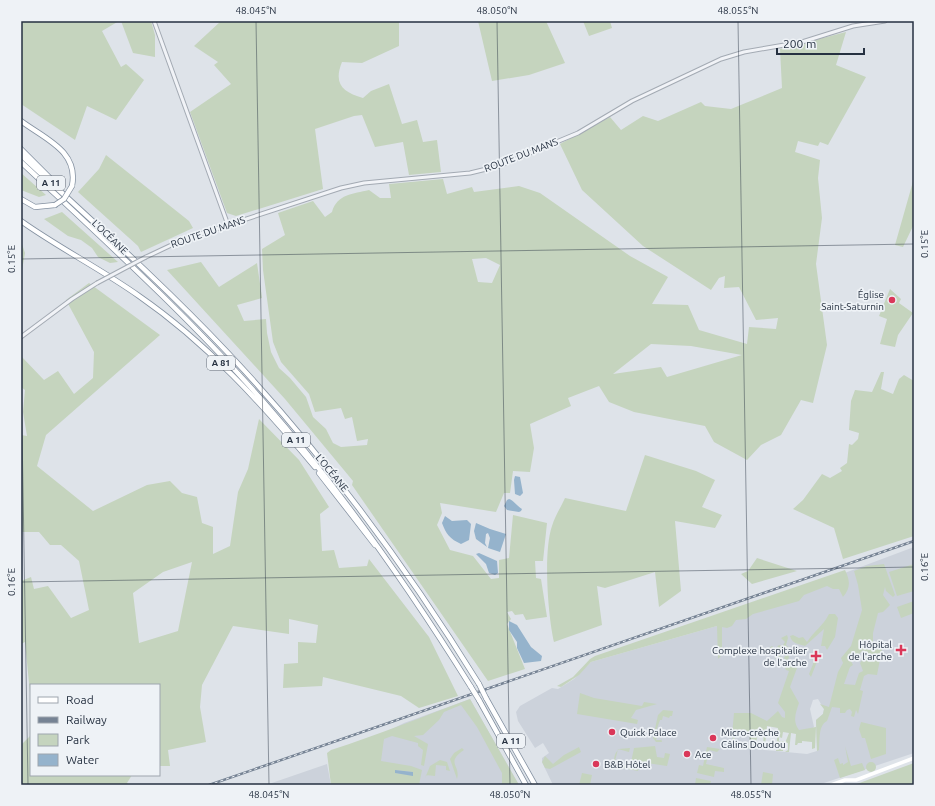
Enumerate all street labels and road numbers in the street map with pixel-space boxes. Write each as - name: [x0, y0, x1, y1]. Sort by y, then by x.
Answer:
- street label: ROUTE DU MANS: [483, 136, 559, 174]
- road number: A 11: [37, 176, 65, 190]
- street label: ROUTE DU MANS: [169, 214, 247, 250]
- street label: L’OCÉANE: [90, 217, 131, 257]
- road number: A 81: [207, 356, 235, 370]
- road number: A 11: [282, 433, 310, 447]
- street label: L’OCÉANE: [314, 451, 351, 494]
- road number: A 11: [497, 734, 525, 748]

